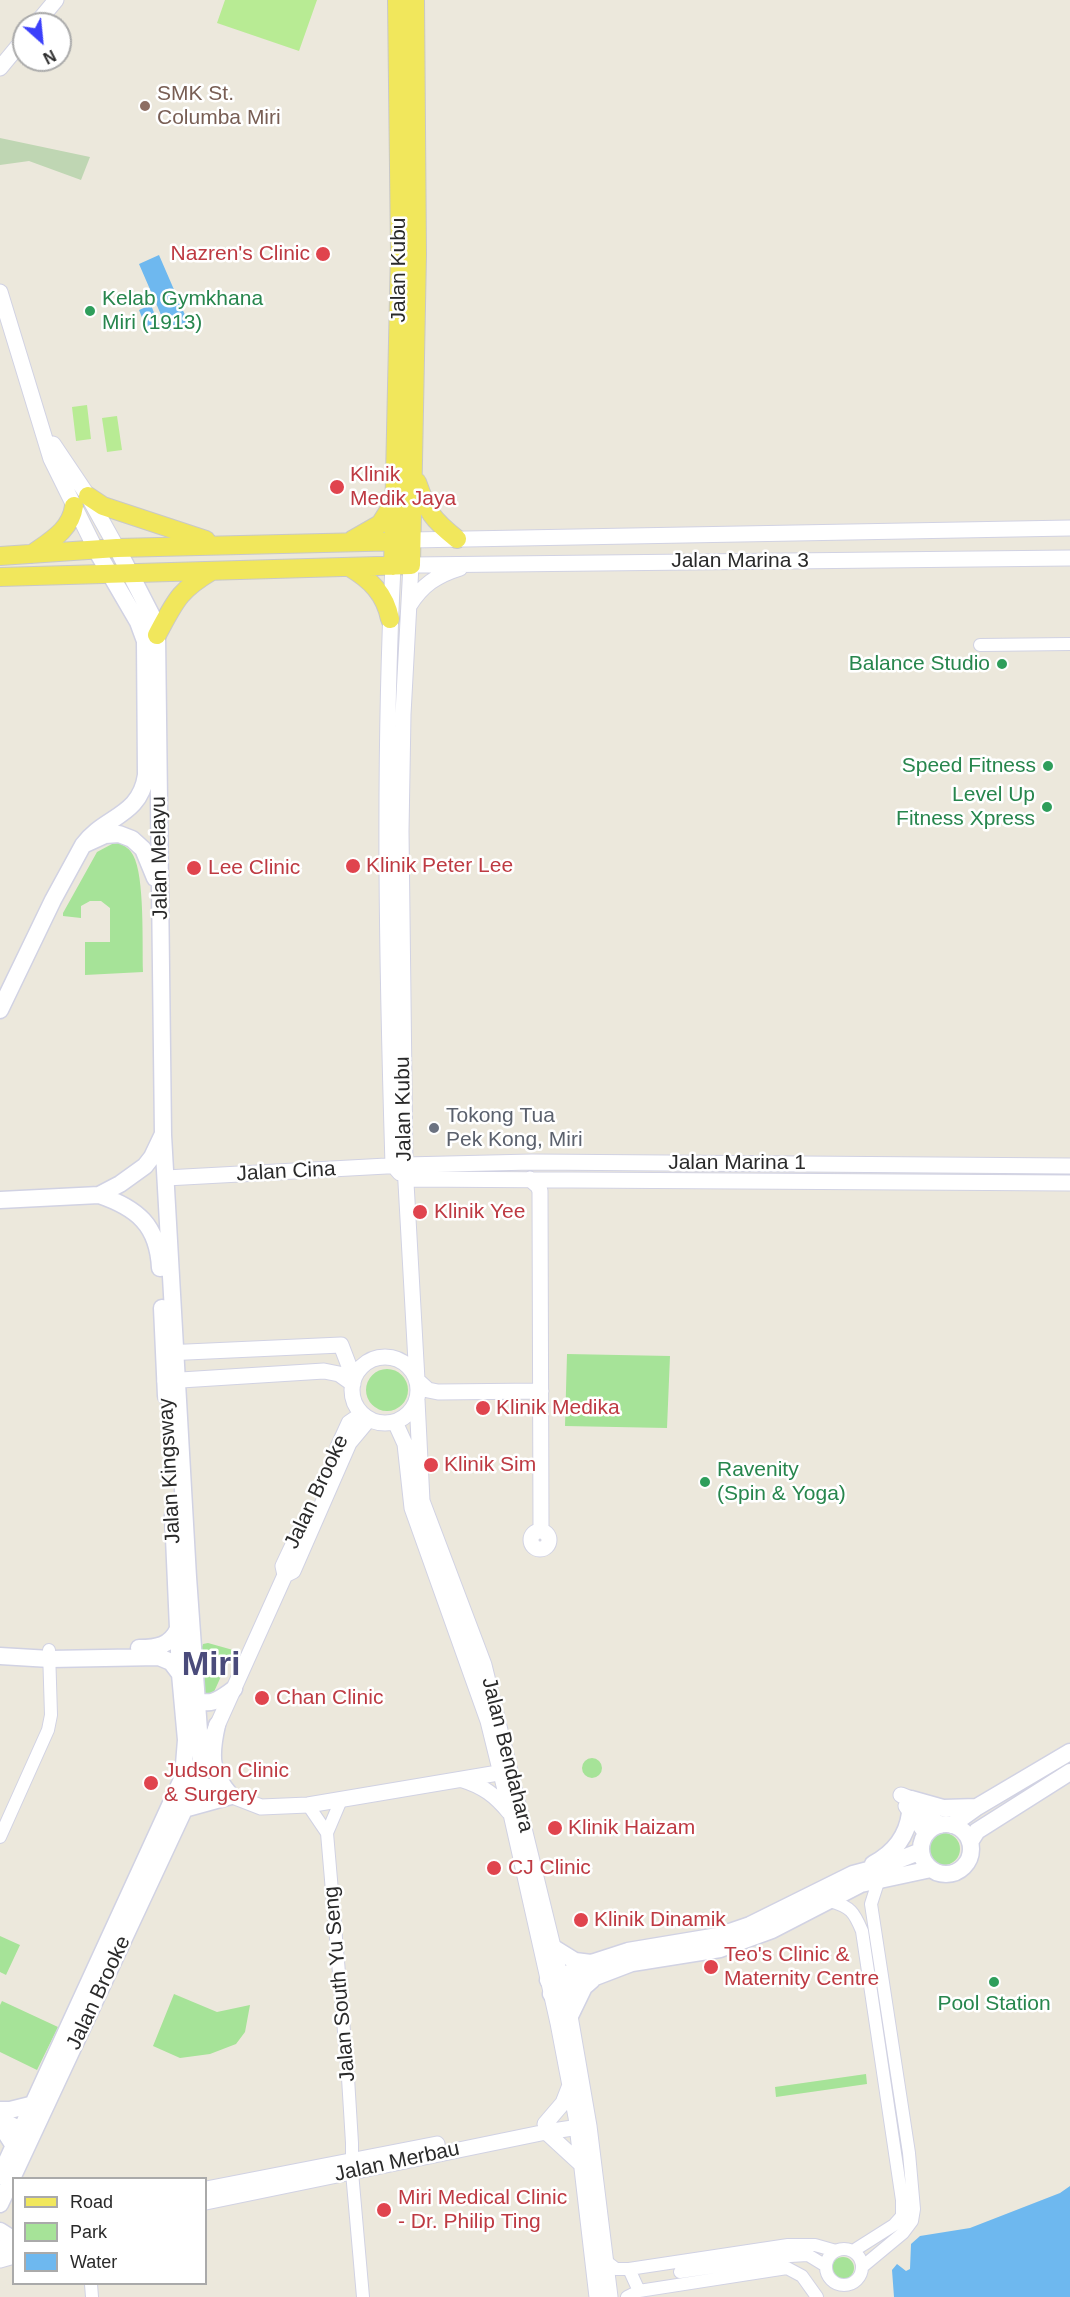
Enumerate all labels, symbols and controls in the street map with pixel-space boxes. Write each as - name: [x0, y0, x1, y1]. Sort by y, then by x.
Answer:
- north arrow: [12, 12, 72, 72]
- text: N: [40, 47, 59, 67]
- place label: SMK St. Columba Miri: [157, 81, 281, 131]
- marker: SMK St. Columba Miri: [138, 99, 152, 113]
- street label: Jalan Kubu: [386, 217, 412, 323]
- place label: Nazren's Clinic: [171, 241, 310, 267]
- marker: Nazren's Clinic: [314, 245, 332, 263]
- place label: Kelab Gymkhana Miri (1913): [102, 286, 263, 336]
- marker: Kelab Gymkhana Miri (1913): [83, 304, 97, 318]
- place label: Klinik Medik Jaya: [350, 462, 456, 512]
- marker: Klinik Medik Jaya: [328, 478, 346, 496]
- street label: Jalan Marina 3: [671, 548, 809, 574]
- place label: Balance Studio: [849, 651, 990, 677]
- marker: Balance Studio: [995, 657, 1009, 671]
- place label: Speed Fitness: [902, 753, 1036, 779]
- marker: Speed Fitness: [1041, 759, 1055, 773]
- place label: Level Up Fitness Xpress: [896, 782, 1035, 832]
- street label: Jalan Melayu: [146, 796, 174, 920]
- marker: Level Up Fitness Xpress: [1040, 800, 1054, 814]
- place label: Klinik Peter Lee: [366, 853, 513, 879]
- place label: Lee Clinic: [208, 855, 300, 881]
- marker: Klinik Peter Lee: [344, 857, 362, 875]
- marker: Lee Clinic: [185, 859, 203, 877]
- street label: Jalan Kubu: [390, 1056, 418, 1162]
- place label: Tokong Tua Pek Kong, Miri: [446, 1103, 583, 1153]
- marker: Tokong Tua Pek Kong, Miri: [427, 1121, 441, 1135]
- street label: Jalan Marina 1: [668, 1150, 806, 1176]
- street label: Jalan Cina: [236, 1157, 336, 1187]
- place label: Klinik Yee: [434, 1199, 525, 1225]
- marker: Klinik Yee: [411, 1203, 429, 1221]
- place label: Klinik Medika: [496, 1395, 620, 1421]
- street label: Jalan Kingsway: [154, 1397, 186, 1545]
- marker: Klinik Medika: [474, 1399, 492, 1417]
- street label: Jalan Brooke: [280, 1431, 354, 1553]
- place label: Klinik Sim: [444, 1452, 536, 1478]
- marker: Klinik Sim: [422, 1456, 440, 1474]
- place label: Ravenity (Spin & Yoga): [717, 1457, 846, 1507]
- marker: Ravenity (Spin & Yoga): [698, 1475, 712, 1489]
- district label: Miri: [182, 1646, 240, 1686]
- street label: Jalan Bendahara: [476, 1675, 538, 1835]
- place label: Chan Clinic: [276, 1685, 383, 1711]
- marker: Chan Clinic: [253, 1689, 271, 1707]
- place label: Judson Clinic & Surgery: [164, 1758, 289, 1808]
- marker: Judson Clinic & Surgery: [142, 1774, 160, 1792]
- place label: Klinik Haizam: [568, 1815, 695, 1841]
- marker: Klinik Haizam: [546, 1819, 564, 1837]
- place label: CJ Clinic: [508, 1855, 591, 1881]
- marker: CJ Clinic: [485, 1859, 503, 1877]
- street label: Jalan South Yu Seng: [319, 1885, 361, 2083]
- place label: Klinik Dinamik: [594, 1907, 726, 1933]
- marker: Klinik Dinamik: [572, 1911, 590, 1929]
- street label: Jalan Brooke: [62, 1932, 136, 2054]
- place label: Teo's Clinic & Maternity Centre: [724, 1942, 879, 1992]
- marker: Teo's Clinic & Maternity Centre: [702, 1958, 720, 1976]
- marker: Pool Station: [987, 1975, 1001, 1989]
- place label: Pool Station: [937, 1991, 1051, 2017]
- street label: Jalan Merbau: [332, 2136, 462, 2188]
- legend: [12, 2177, 207, 2285]
- place label: Miri Medical Clinic - Dr. Philip Ting: [398, 2185, 567, 2235]
- text: Road: [70, 2192, 113, 2212]
- marker: Miri Medical Clinic - Dr. Philip Ting: [375, 2201, 393, 2219]
- text: Park: [70, 2222, 107, 2242]
- text: Water: [70, 2252, 117, 2272]

